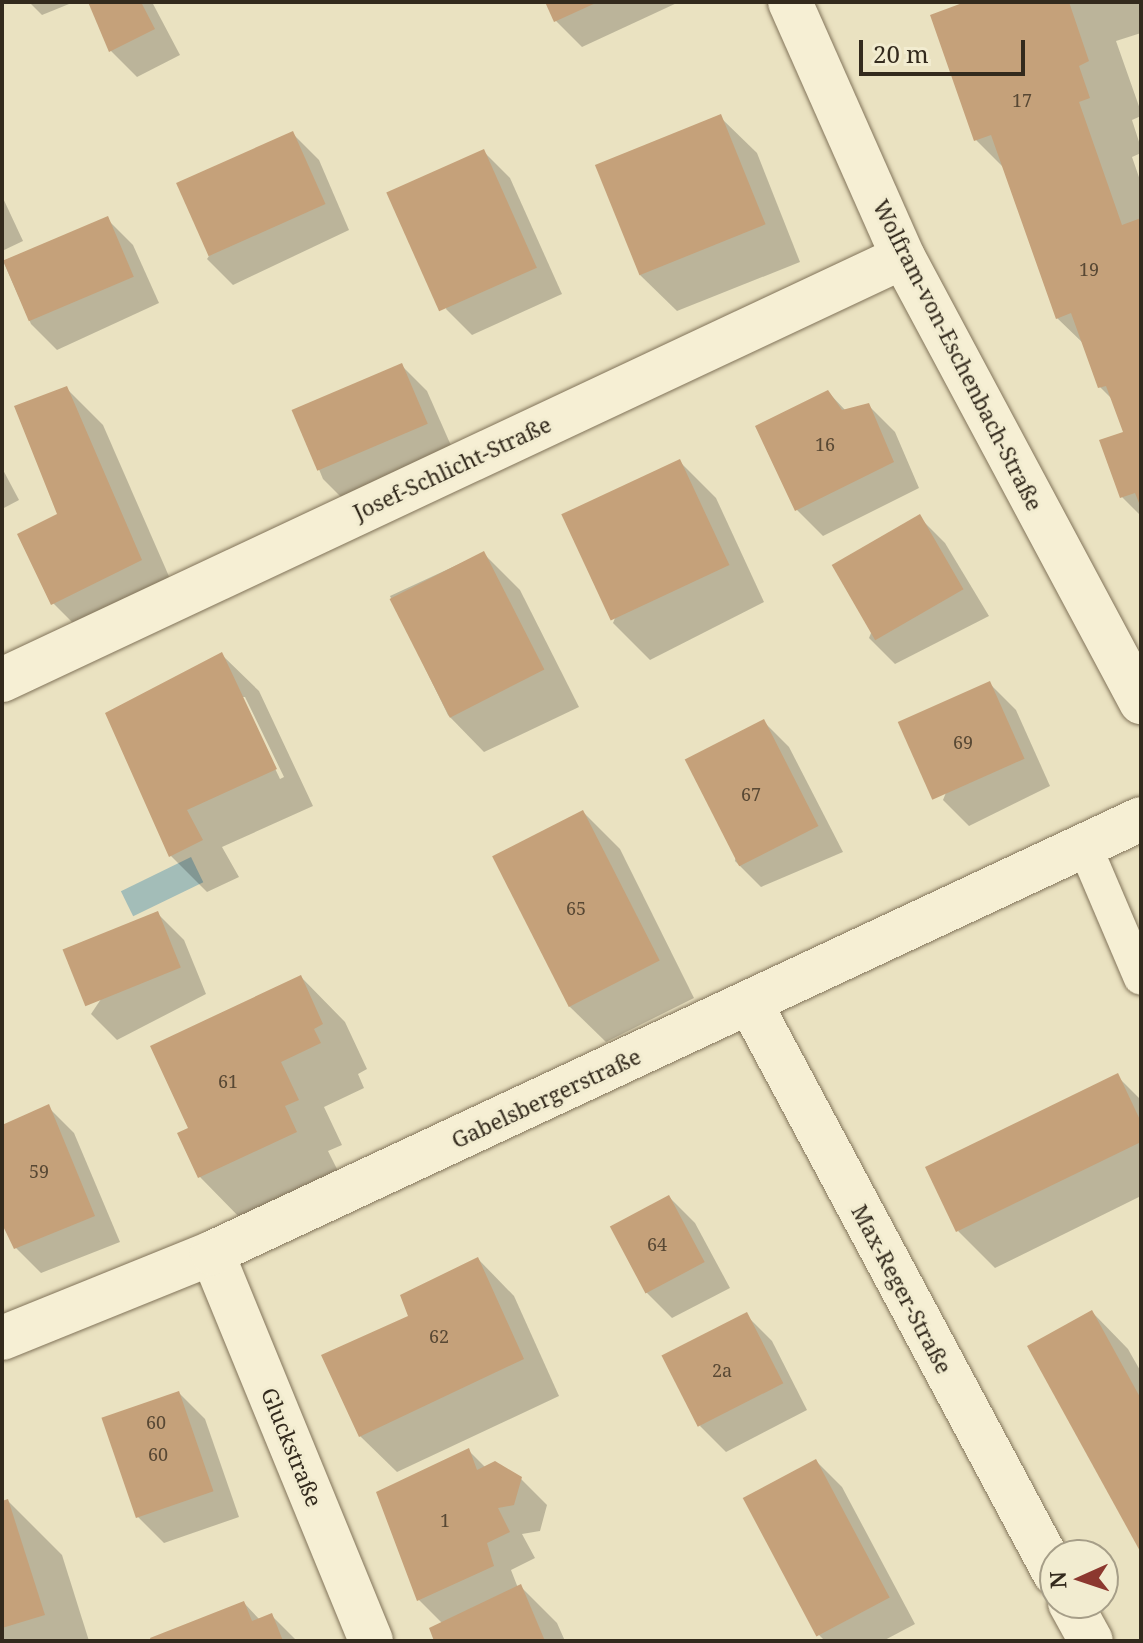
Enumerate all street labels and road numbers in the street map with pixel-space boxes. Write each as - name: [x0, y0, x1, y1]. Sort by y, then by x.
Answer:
- street label: Wolfram-von-Eschenbach-Straße: [868, 195, 1048, 515]
- street label: Josef-Schlicht-Straße: [349, 411, 555, 525]
- street label: Gabelsbergerstraße: [447, 1043, 645, 1153]
- street label: Max-Reger-Straße: [846, 1200, 958, 1378]
- street label: Gluckstraße: [256, 1384, 328, 1510]

